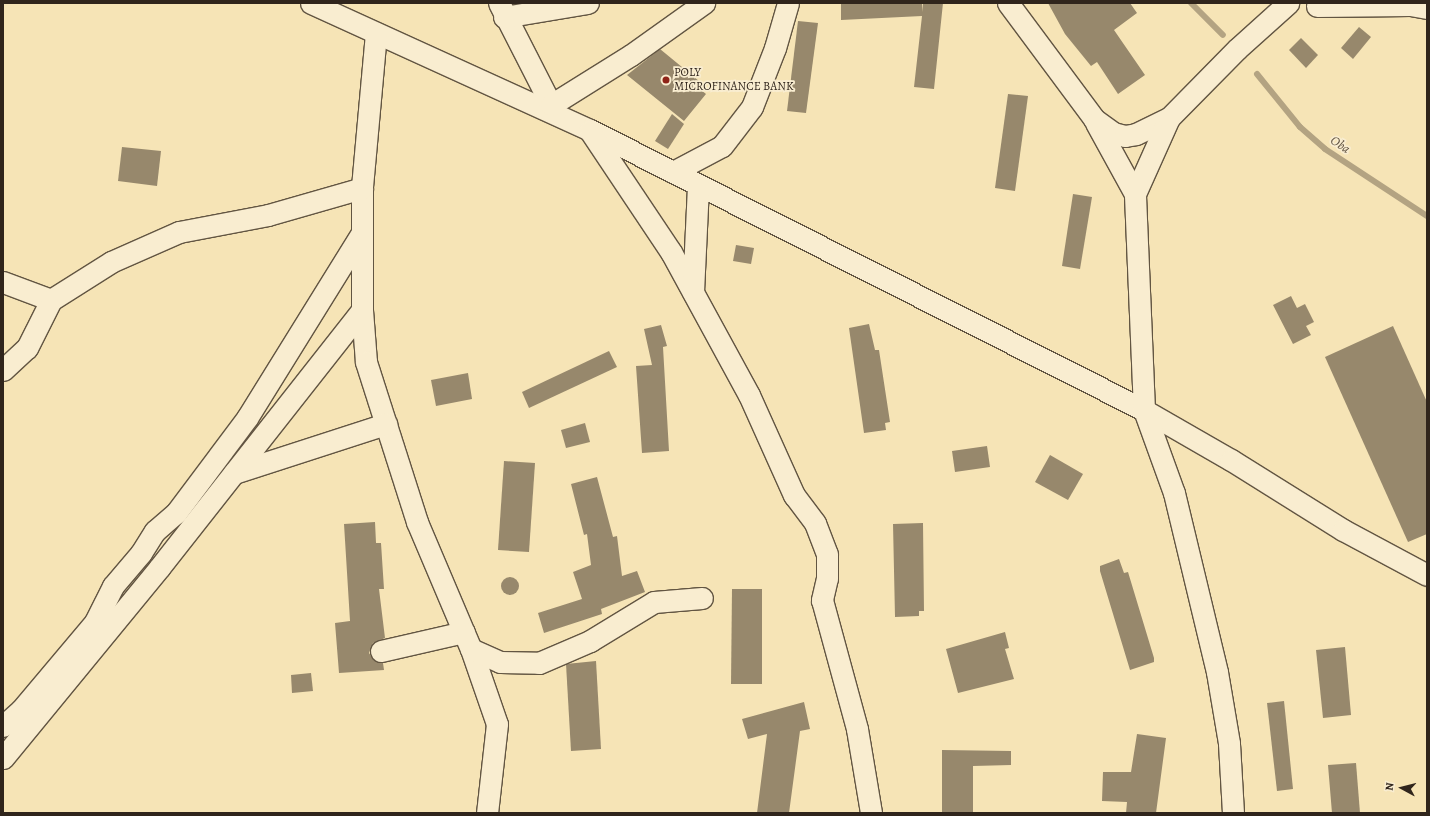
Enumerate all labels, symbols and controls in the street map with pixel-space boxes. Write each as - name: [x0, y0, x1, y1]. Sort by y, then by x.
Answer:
- place label: POLY MICROFINANCE BANK: [674, 66, 793, 94]
- marker: POLY MICROFINANCE BANK: [661, 75, 671, 85]
- water label: Oba: [1327, 133, 1353, 157]
- north arrow: [1382, 768, 1422, 808]
- text: N: [1382, 782, 1398, 791]

